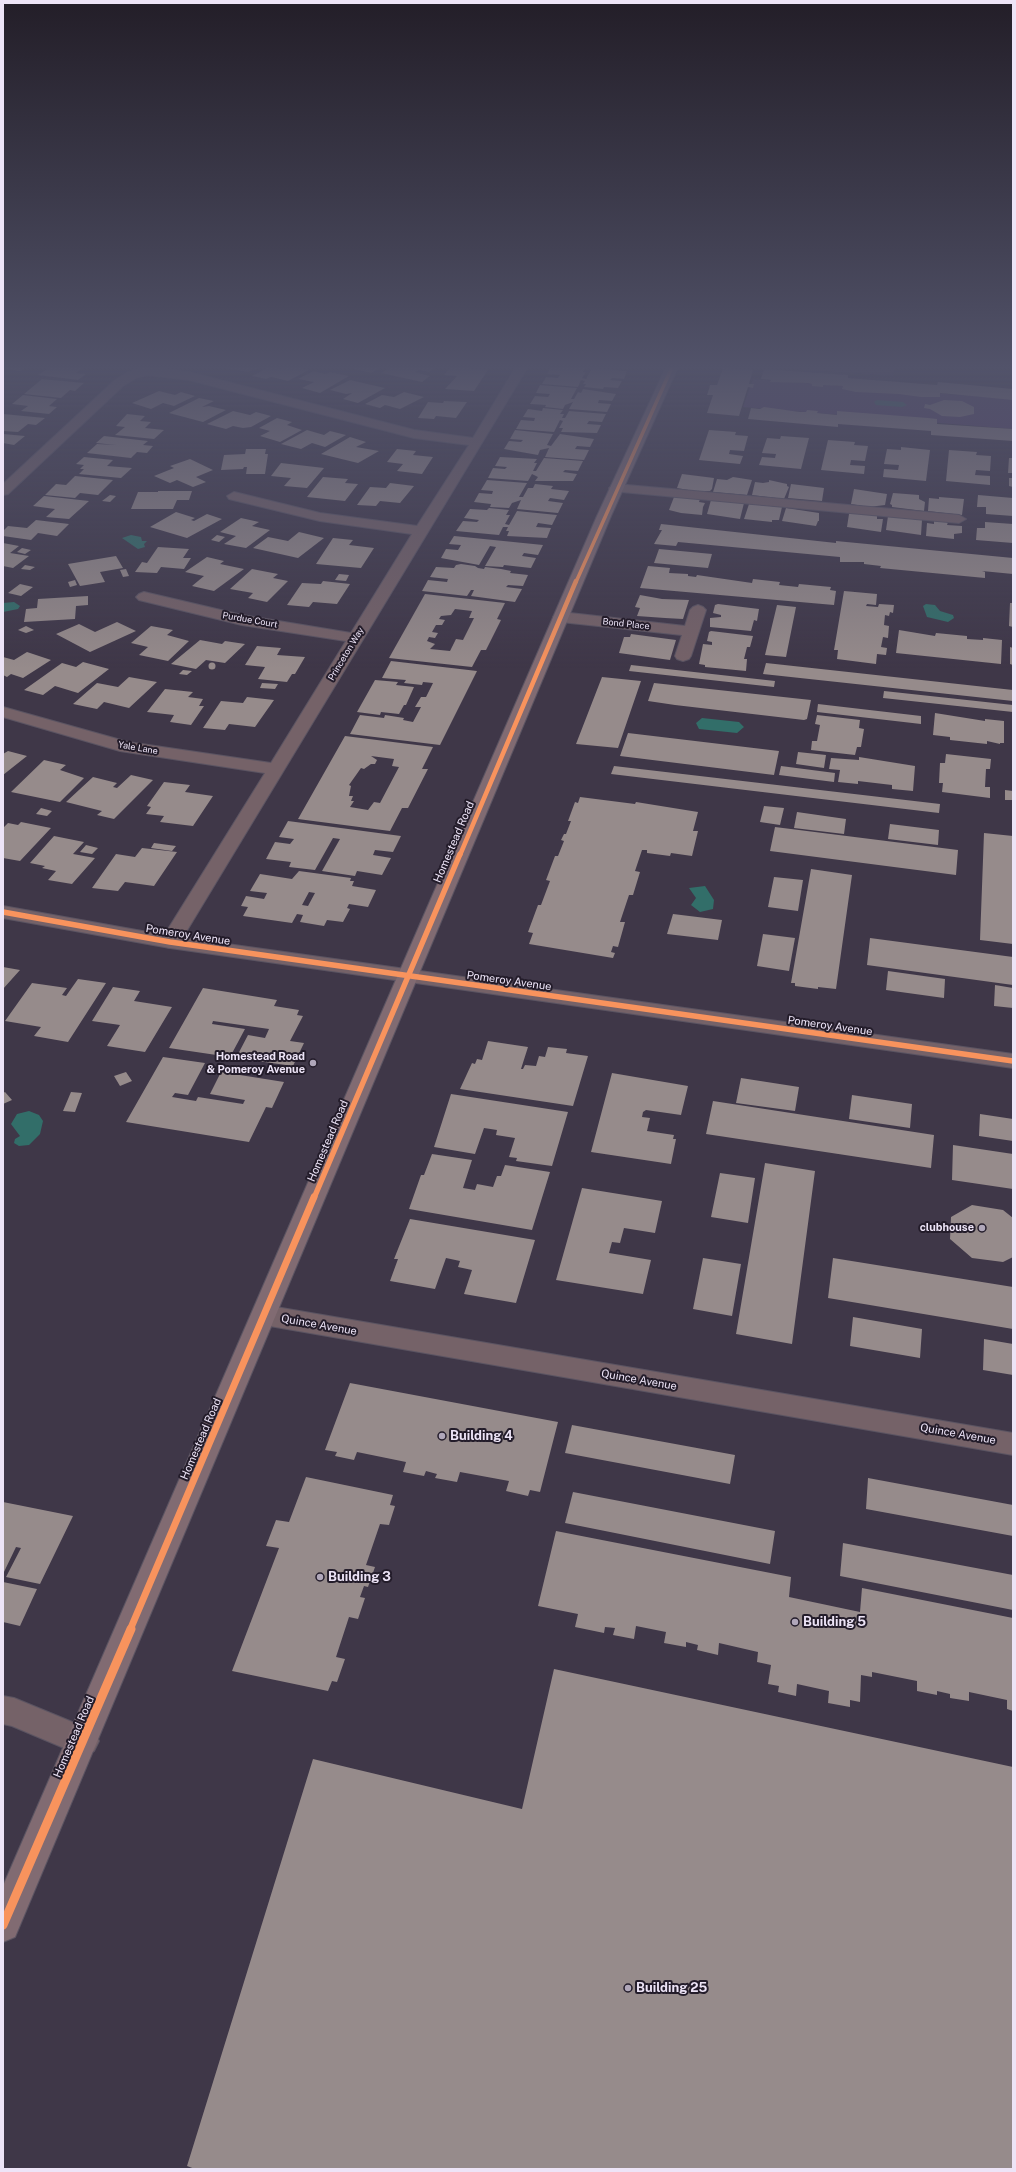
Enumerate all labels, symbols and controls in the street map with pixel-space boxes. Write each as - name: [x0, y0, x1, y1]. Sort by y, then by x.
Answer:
- street label: Purdue Court: [222, 610, 278, 630]
- street label: Bond Place: [602, 616, 650, 632]
- street label: Princeton Way: [326, 625, 366, 683]
- street label: Yale Lane: [117, 739, 159, 757]
- street label: Homestead Road: [431, 799, 477, 885]
- street label: Pomeroy Avenue: [145, 922, 231, 948]
- street label: Pomeroy Avenue: [466, 969, 552, 993]
- street label: Pomeroy Avenue: [787, 1014, 873, 1038]
- place label: Homestead Road & Pomeroy Avenue: [206, 1050, 305, 1076]
- marker: Homestead Road & Pomeroy Avenue: [308, 1058, 318, 1068]
- street label: Homestead Road: [305, 1098, 351, 1184]
- place label: clubhouse: [920, 1221, 974, 1235]
- marker: clubhouse: [977, 1223, 987, 1233]
- street label: Quince Avenue: [280, 1312, 358, 1338]
- street label: Quince Avenue: [600, 1367, 678, 1393]
- street label: Homestead Road: [178, 1396, 224, 1482]
- street label: Quince Avenue: [919, 1421, 997, 1447]
- place label: Building 4: [450, 1428, 513, 1444]
- marker: Building 4: [437, 1431, 447, 1441]
- place label: Building 3: [328, 1569, 391, 1585]
- marker: Building 3: [315, 1572, 325, 1582]
- place label: Building 5: [803, 1614, 866, 1630]
- marker: Building 5: [790, 1617, 800, 1627]
- street label: Homestead Road: [51, 1694, 97, 1780]
- place label: Building 25: [636, 1980, 707, 1996]
- marker: Building 25: [623, 1983, 633, 1993]

